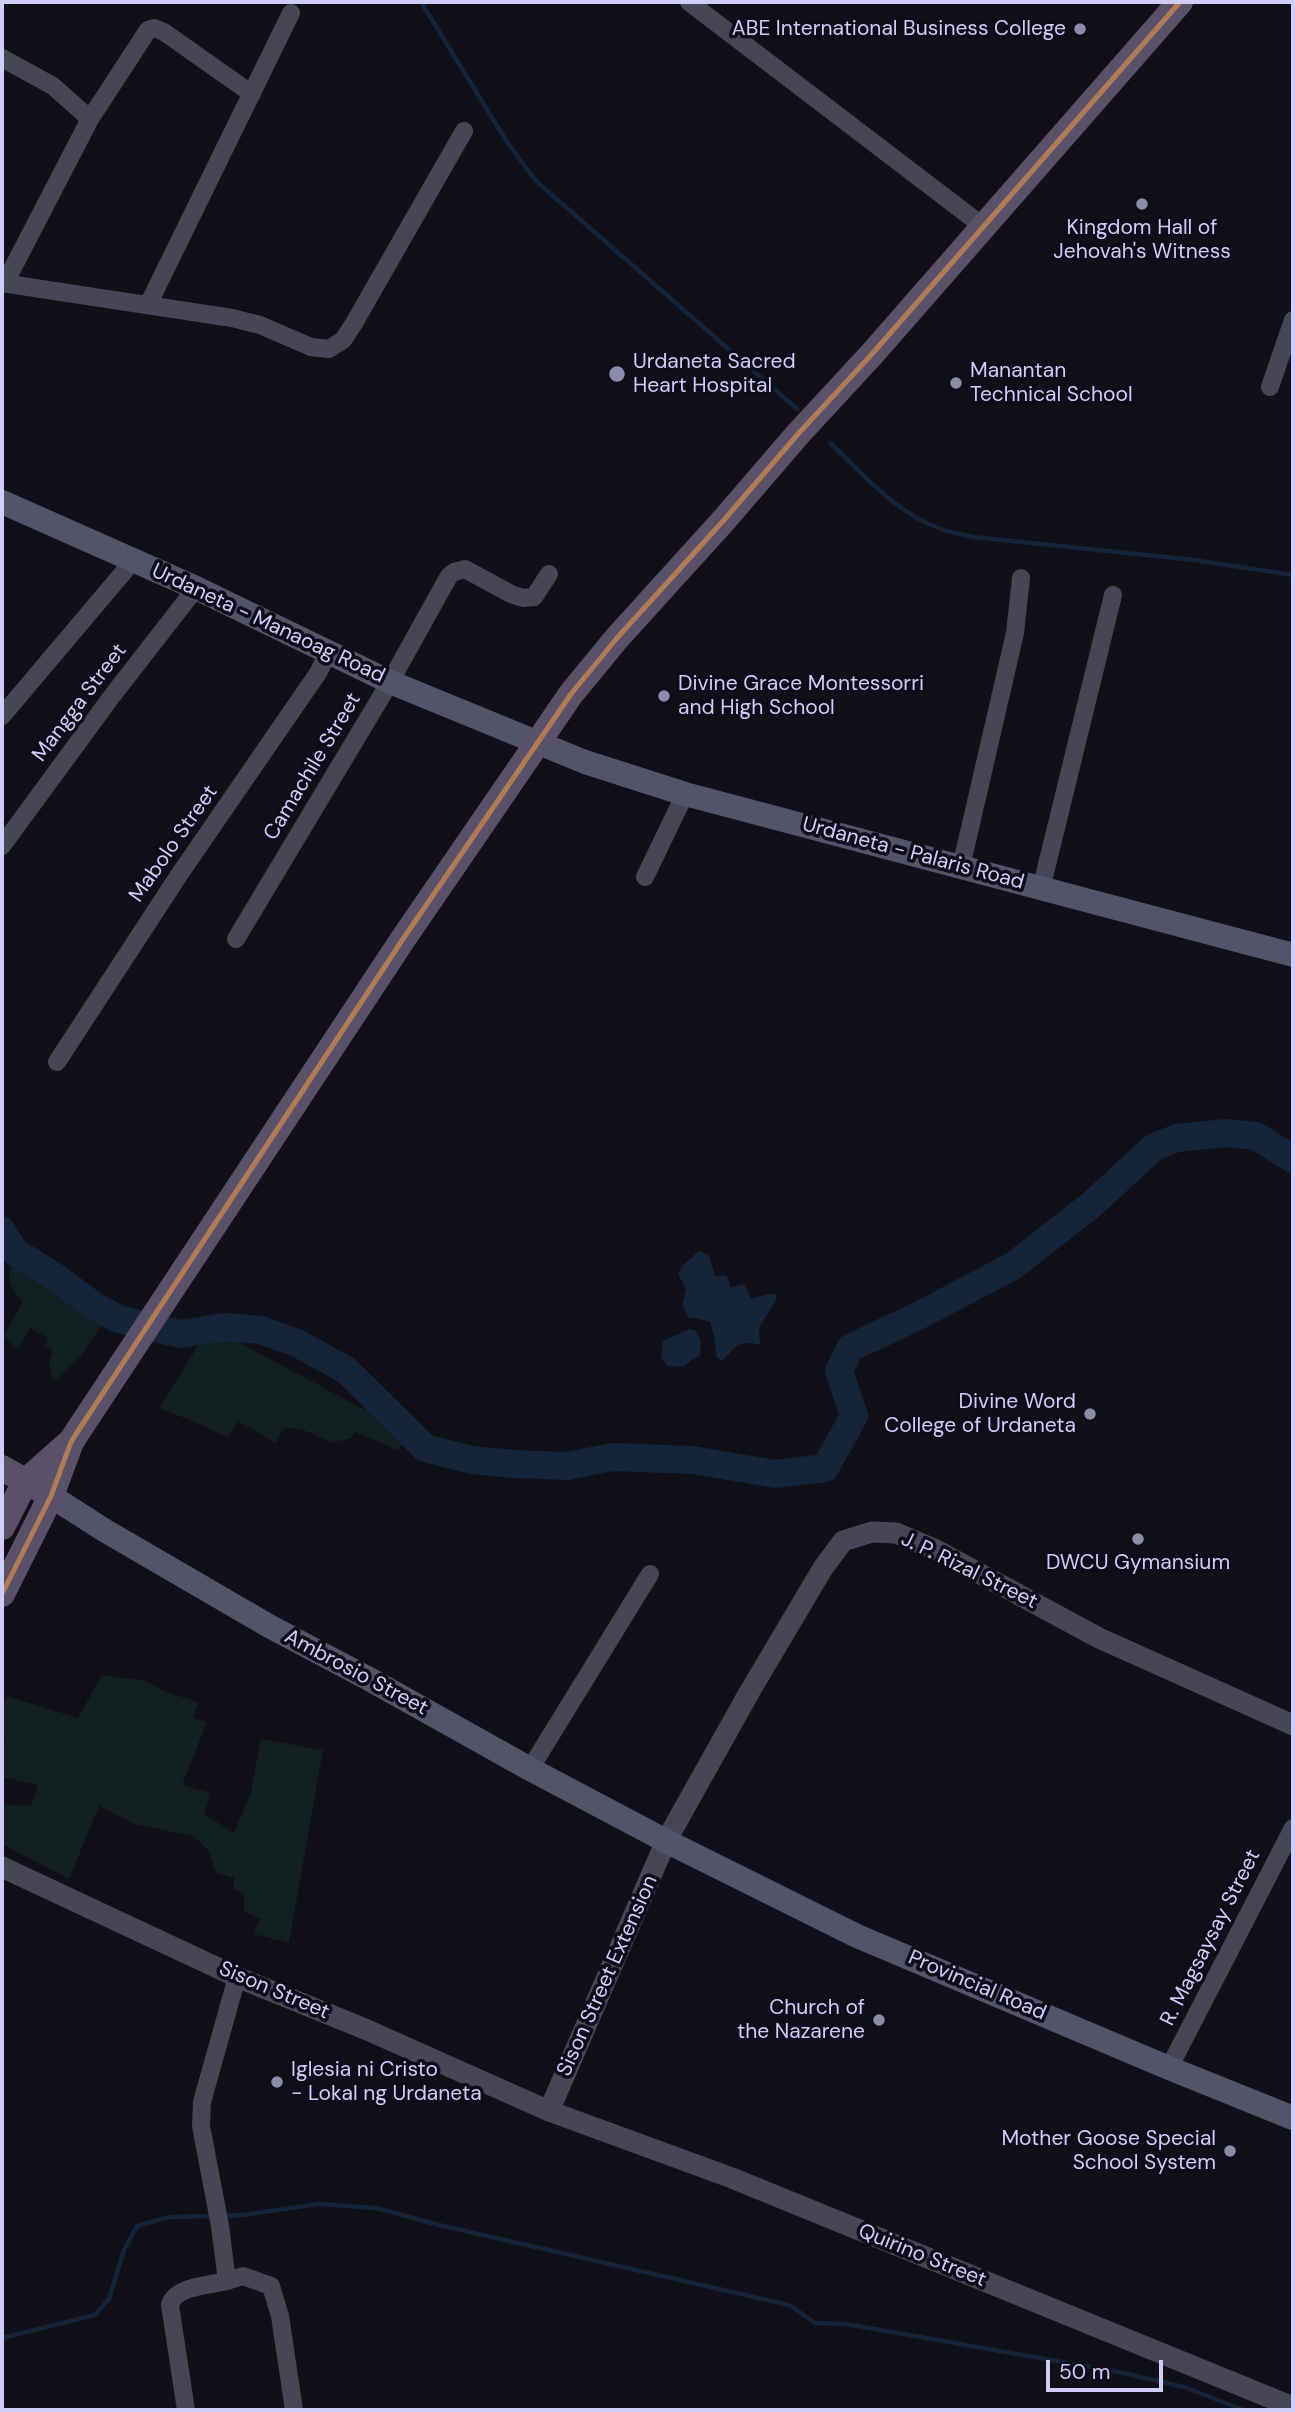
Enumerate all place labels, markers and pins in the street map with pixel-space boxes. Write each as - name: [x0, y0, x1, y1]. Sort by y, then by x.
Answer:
- place label: ABE International Business College: [732, 16, 1066, 42]
- marker: ABE International Business College: [1072, 21, 1088, 37]
- marker: Kingdom Hall of Jehovah's Witness: [1134, 196, 1150, 212]
- place label: Kingdom Hall of Jehovah's Witness: [1053, 215, 1231, 265]
- place label: Urdaneta Sacred Heart Hospital: [633, 349, 796, 399]
- place label: Manantan Technical School: [970, 358, 1133, 408]
- marker: Urdaneta Sacred Heart Hospital: [607, 364, 627, 384]
- marker: Manantan Technical School: [948, 375, 964, 391]
- place label: Divine Grace Montessorri and High School: [678, 671, 924, 721]
- marker: Divine Grace Montessorri and High School: [656, 688, 672, 704]
- place label: Divine Word College of Urdaneta: [884, 1389, 1076, 1439]
- marker: Divine Word College of Urdaneta: [1082, 1406, 1098, 1422]
- marker: DWCU Gymansium: [1130, 1531, 1146, 1547]
- place label: DWCU Gymansium: [1046, 1550, 1230, 1576]
- place label: Church of the Nazarene: [737, 1995, 865, 2045]
- marker: Church of the Nazarene: [871, 2012, 887, 2028]
- place label: Iglesia ni Cristo - Lokal ng Urdaneta: [291, 2057, 482, 2107]
- marker: Iglesia ni Cristo - Lokal ng Urdaneta: [269, 2074, 285, 2090]
- place label: Mother Goose Special School System: [1001, 2126, 1216, 2176]
- marker: Mother Goose Special School System: [1222, 2143, 1238, 2159]

